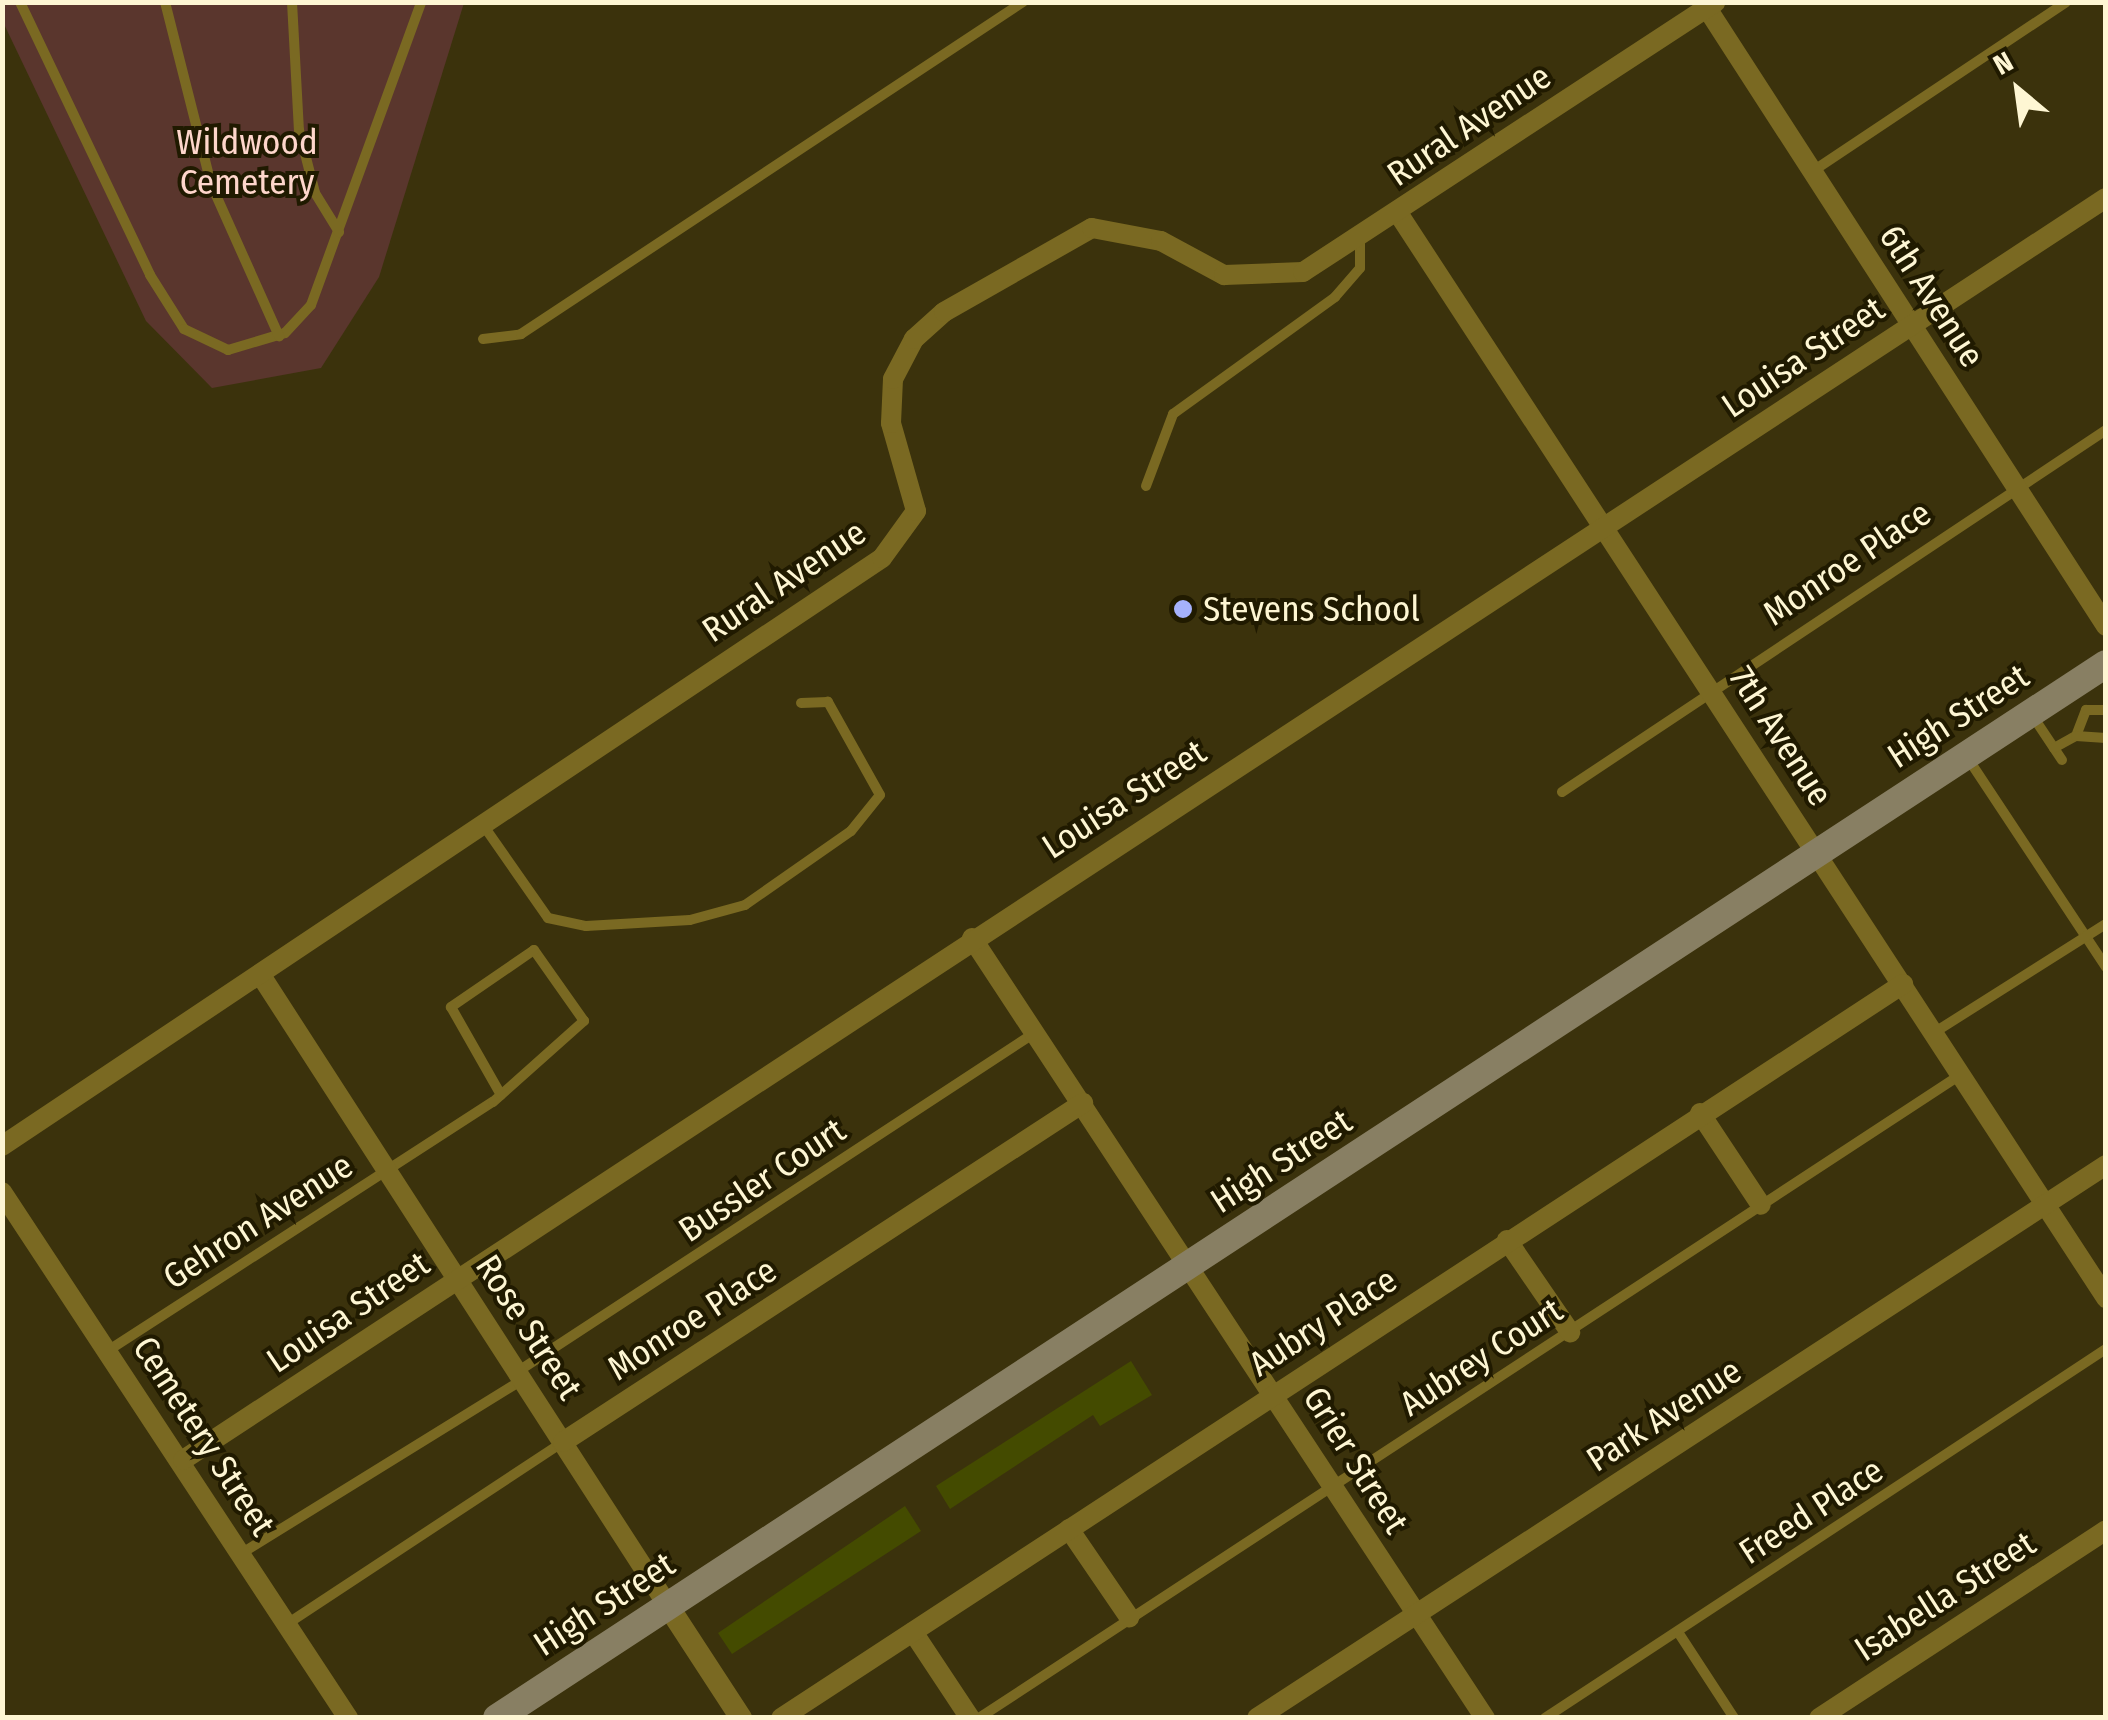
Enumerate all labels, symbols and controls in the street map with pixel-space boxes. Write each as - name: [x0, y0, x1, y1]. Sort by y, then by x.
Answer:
- north arrow: [1968, 40, 2068, 140]
- text: N: [1988, 45, 2019, 82]
- street label: Rural Avenue: [1379, 55, 1559, 195]
- park label: Wildwood Cemetery: [176, 121, 318, 203]
- street label: 6th Avenue: [1871, 217, 1993, 375]
- street label: Louisa Street: [1714, 287, 1892, 427]
- street label: Monroe Place: [1755, 492, 1939, 634]
- street label: Rural Avenue: [694, 511, 874, 651]
- place label: Stevens School: [1203, 588, 1420, 630]
- marker: Stevens School: [1172, 598, 1194, 620]
- street label: High Street: [1880, 655, 2036, 777]
- street label: 7th Avenue: [1721, 659, 1841, 813]
- street label: Louisa Street: [1034, 731, 1214, 867]
- street label: High Street: [1203, 1100, 1359, 1222]
- street label: Bussler Court: [671, 1109, 853, 1251]
- street label: Gehron Avenue: [155, 1144, 361, 1298]
- street label: Louisa Street: [259, 1242, 437, 1382]
- street label: Rose Street: [467, 1247, 591, 1407]
- street label: Monroe Place: [600, 1249, 784, 1389]
- street label: Aubry Place: [1241, 1259, 1405, 1385]
- street label: Aubrey Court: [1392, 1289, 1570, 1425]
- street label: Cemetery Street: [124, 1329, 284, 1543]
- street label: Park Avenue: [1579, 1350, 1749, 1480]
- street label: Grier Street: [1295, 1379, 1417, 1541]
- street label: Freed Place: [1731, 1449, 1891, 1573]
- street label: Isabella Street: [1847, 1522, 2043, 1670]
- street label: High Street: [526, 1543, 682, 1665]

